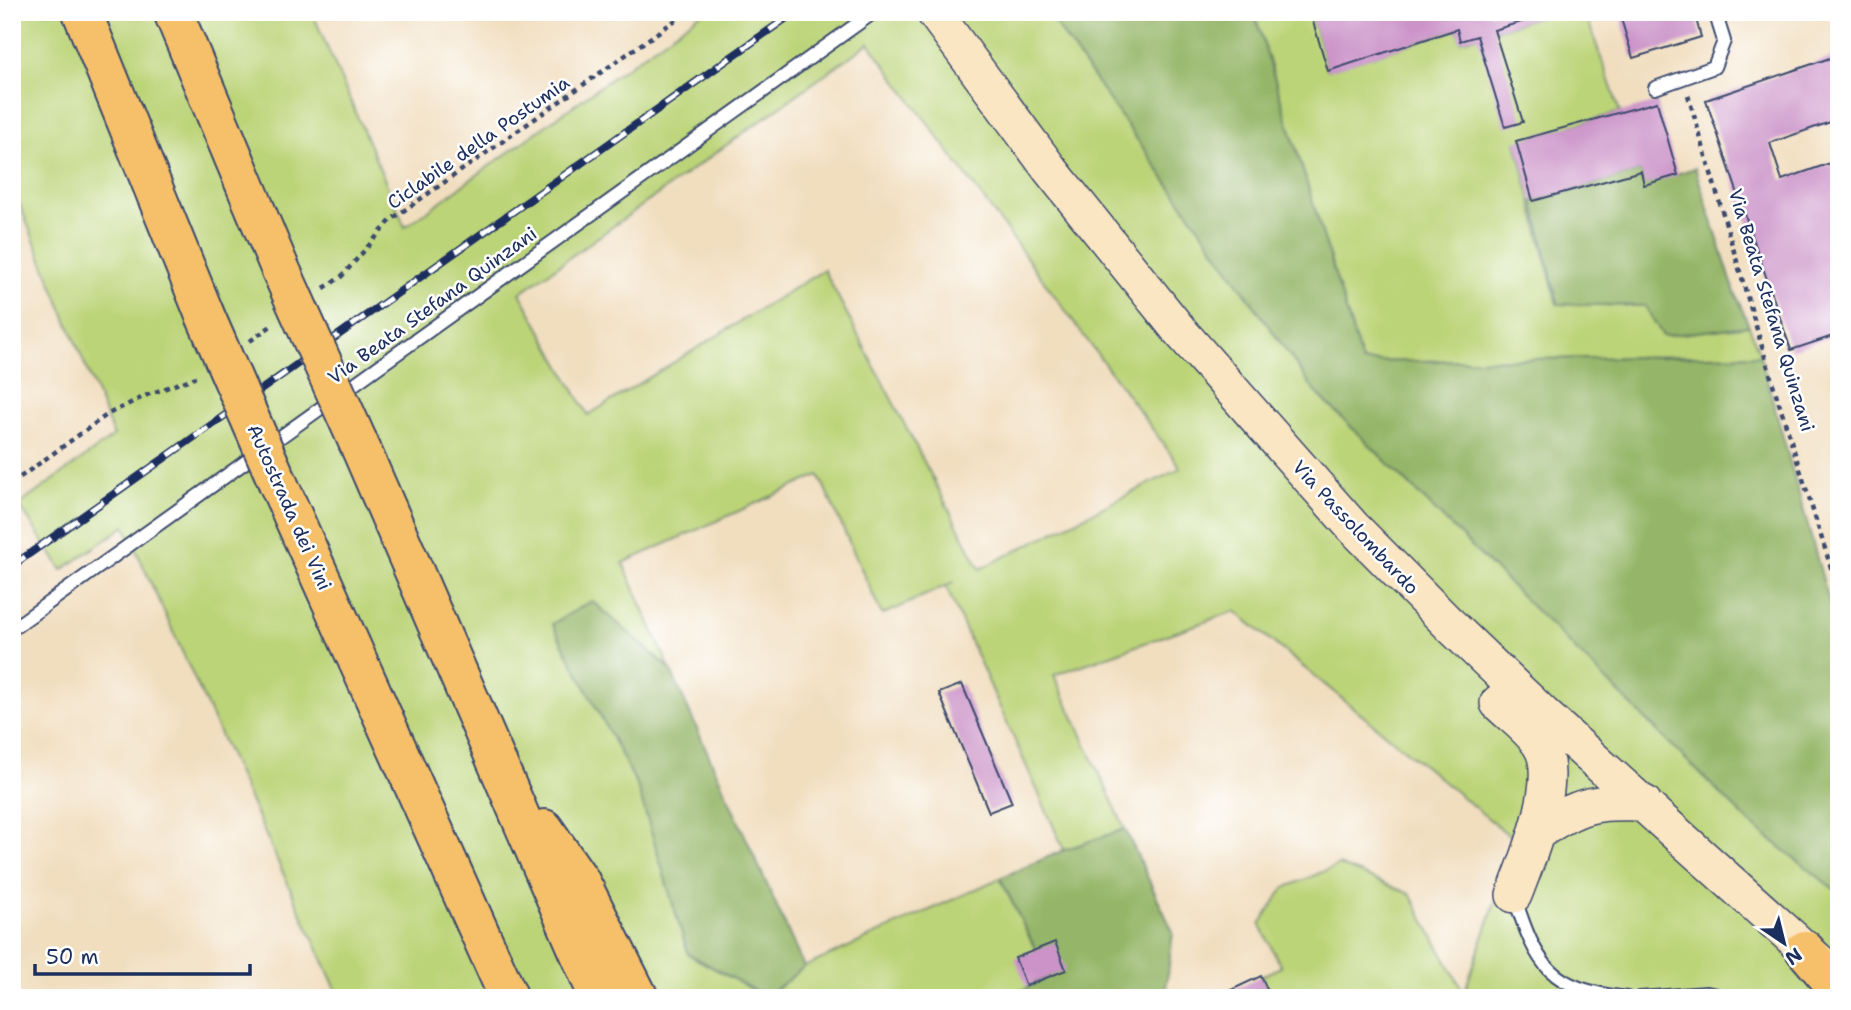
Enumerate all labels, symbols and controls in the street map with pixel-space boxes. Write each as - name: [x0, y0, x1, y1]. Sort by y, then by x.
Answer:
- street label: Ciclabile della Postumia: [382, 70, 575, 215]
- street label: Via Beata Stefana Quinzani: [1723, 186, 1820, 435]
- street label: Via Beata Stefana Quinzani: [323, 221, 542, 390]
- street label: Autostrada dei Vini: [242, 420, 337, 594]
- street label: Via Passolombardo: [1287, 455, 1424, 600]
- north arrow: [1750, 908, 1820, 978]
- scale bar: [35, 933, 250, 977]
- text: N: [1780, 942, 1807, 971]
- text: 50 m: [46, 943, 99, 971]

